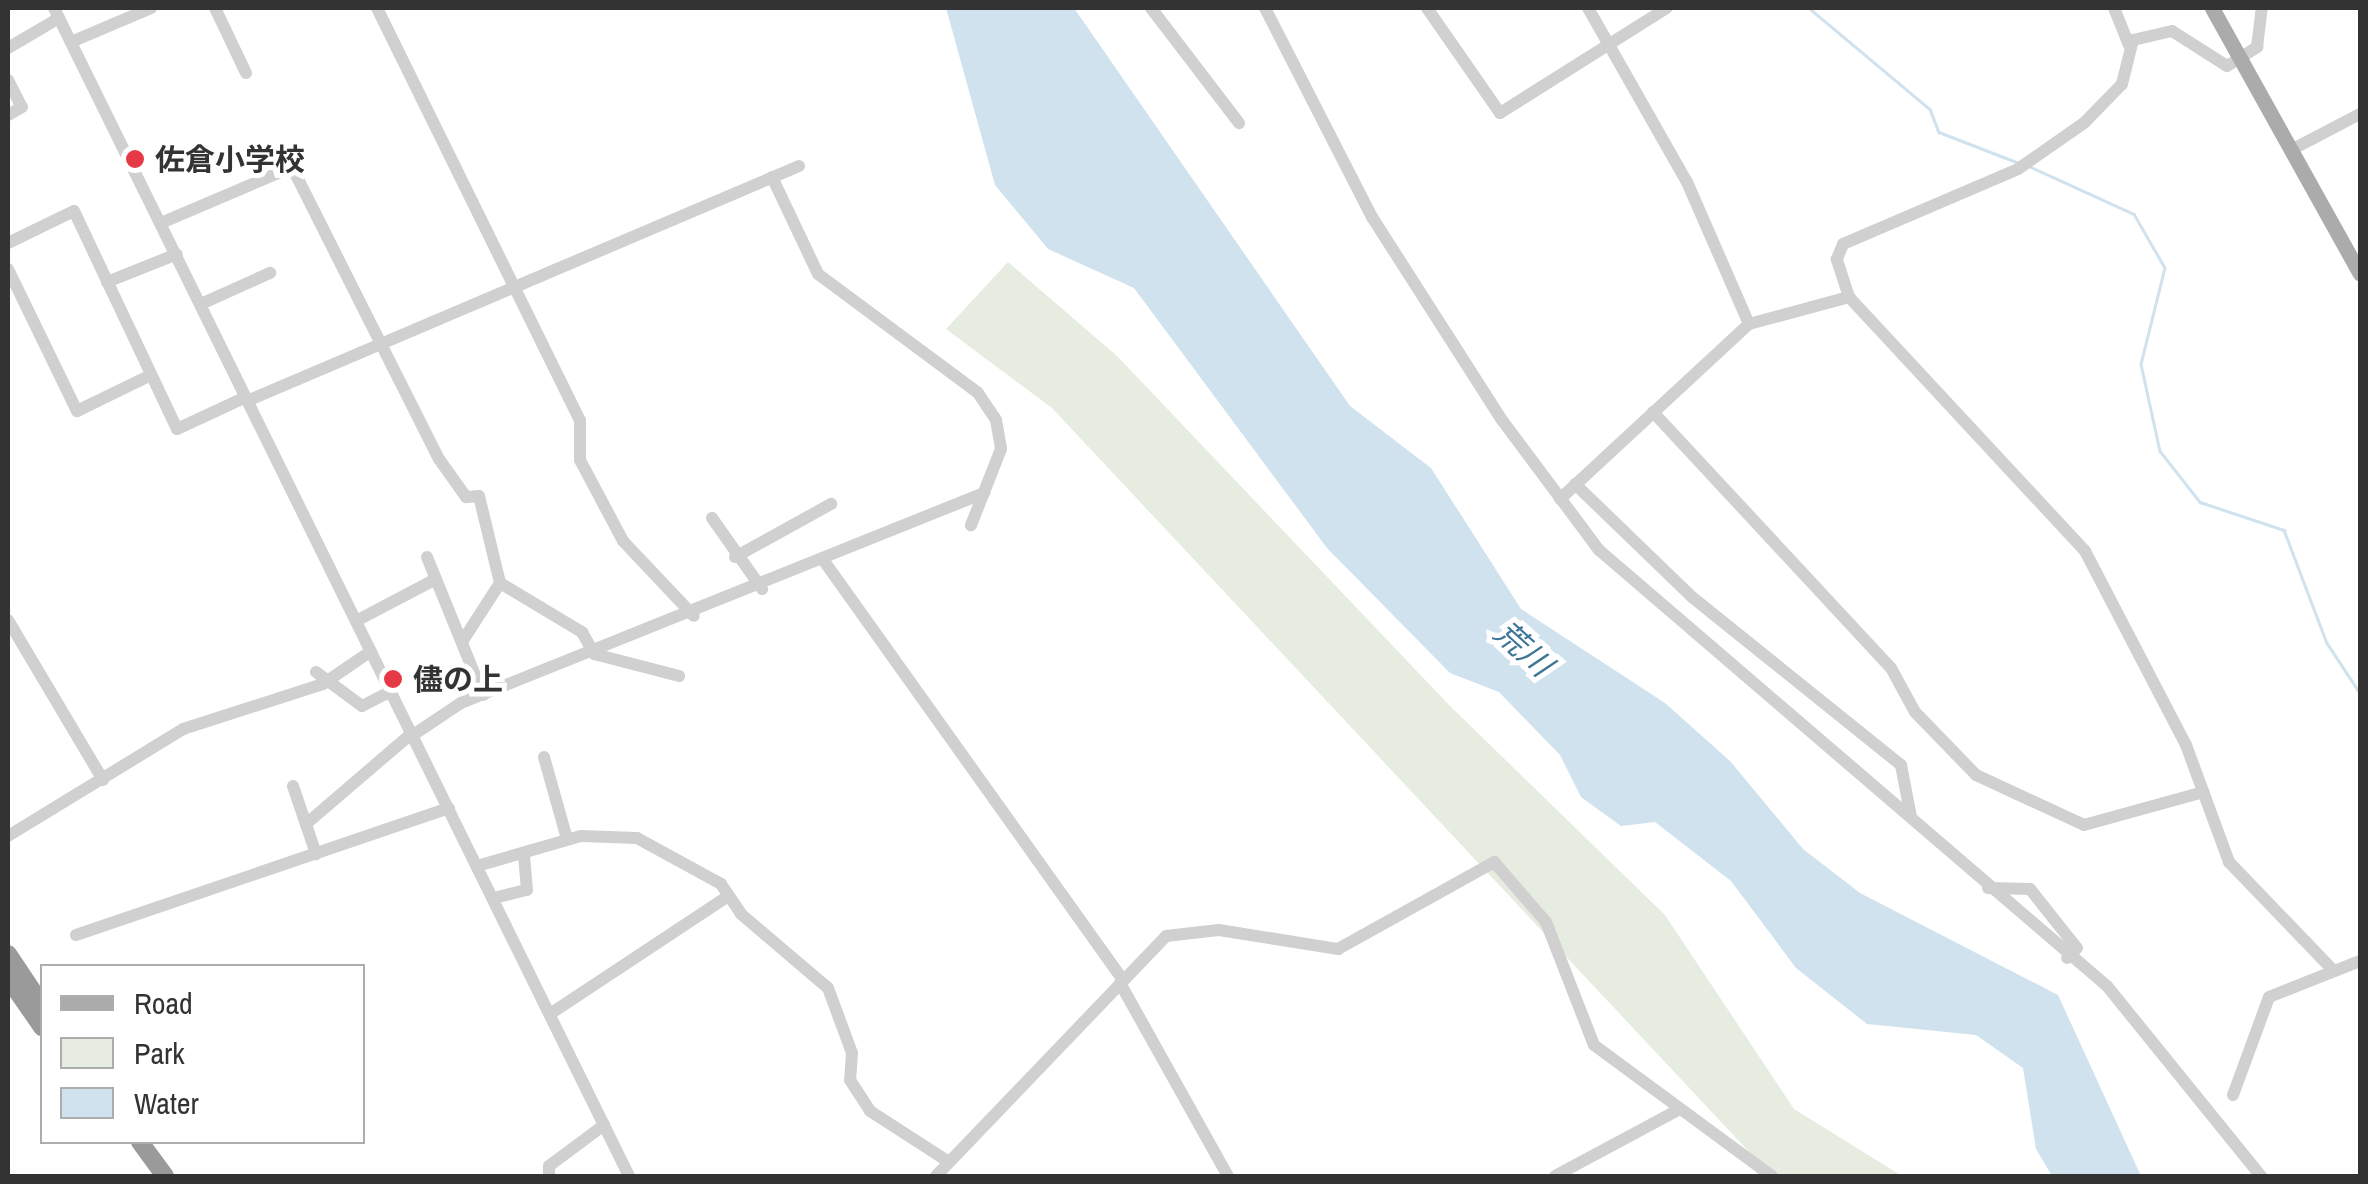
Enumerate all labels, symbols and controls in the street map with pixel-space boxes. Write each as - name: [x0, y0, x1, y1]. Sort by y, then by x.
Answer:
- place label: 佐倉小学校: [155, 141, 305, 177]
- marker: 佐倉小学校: [124, 148, 146, 170]
- water label: 荒川: [1486, 613, 1560, 685]
- place label: 儘の上: [413, 661, 503, 697]
- marker: 儘の上: [382, 668, 404, 690]
- legend: [40, 964, 365, 1144]
- text: Road: [134, 983, 193, 1023]
- text: Park: [134, 1033, 185, 1073]
- text: Water: [134, 1083, 199, 1123]

